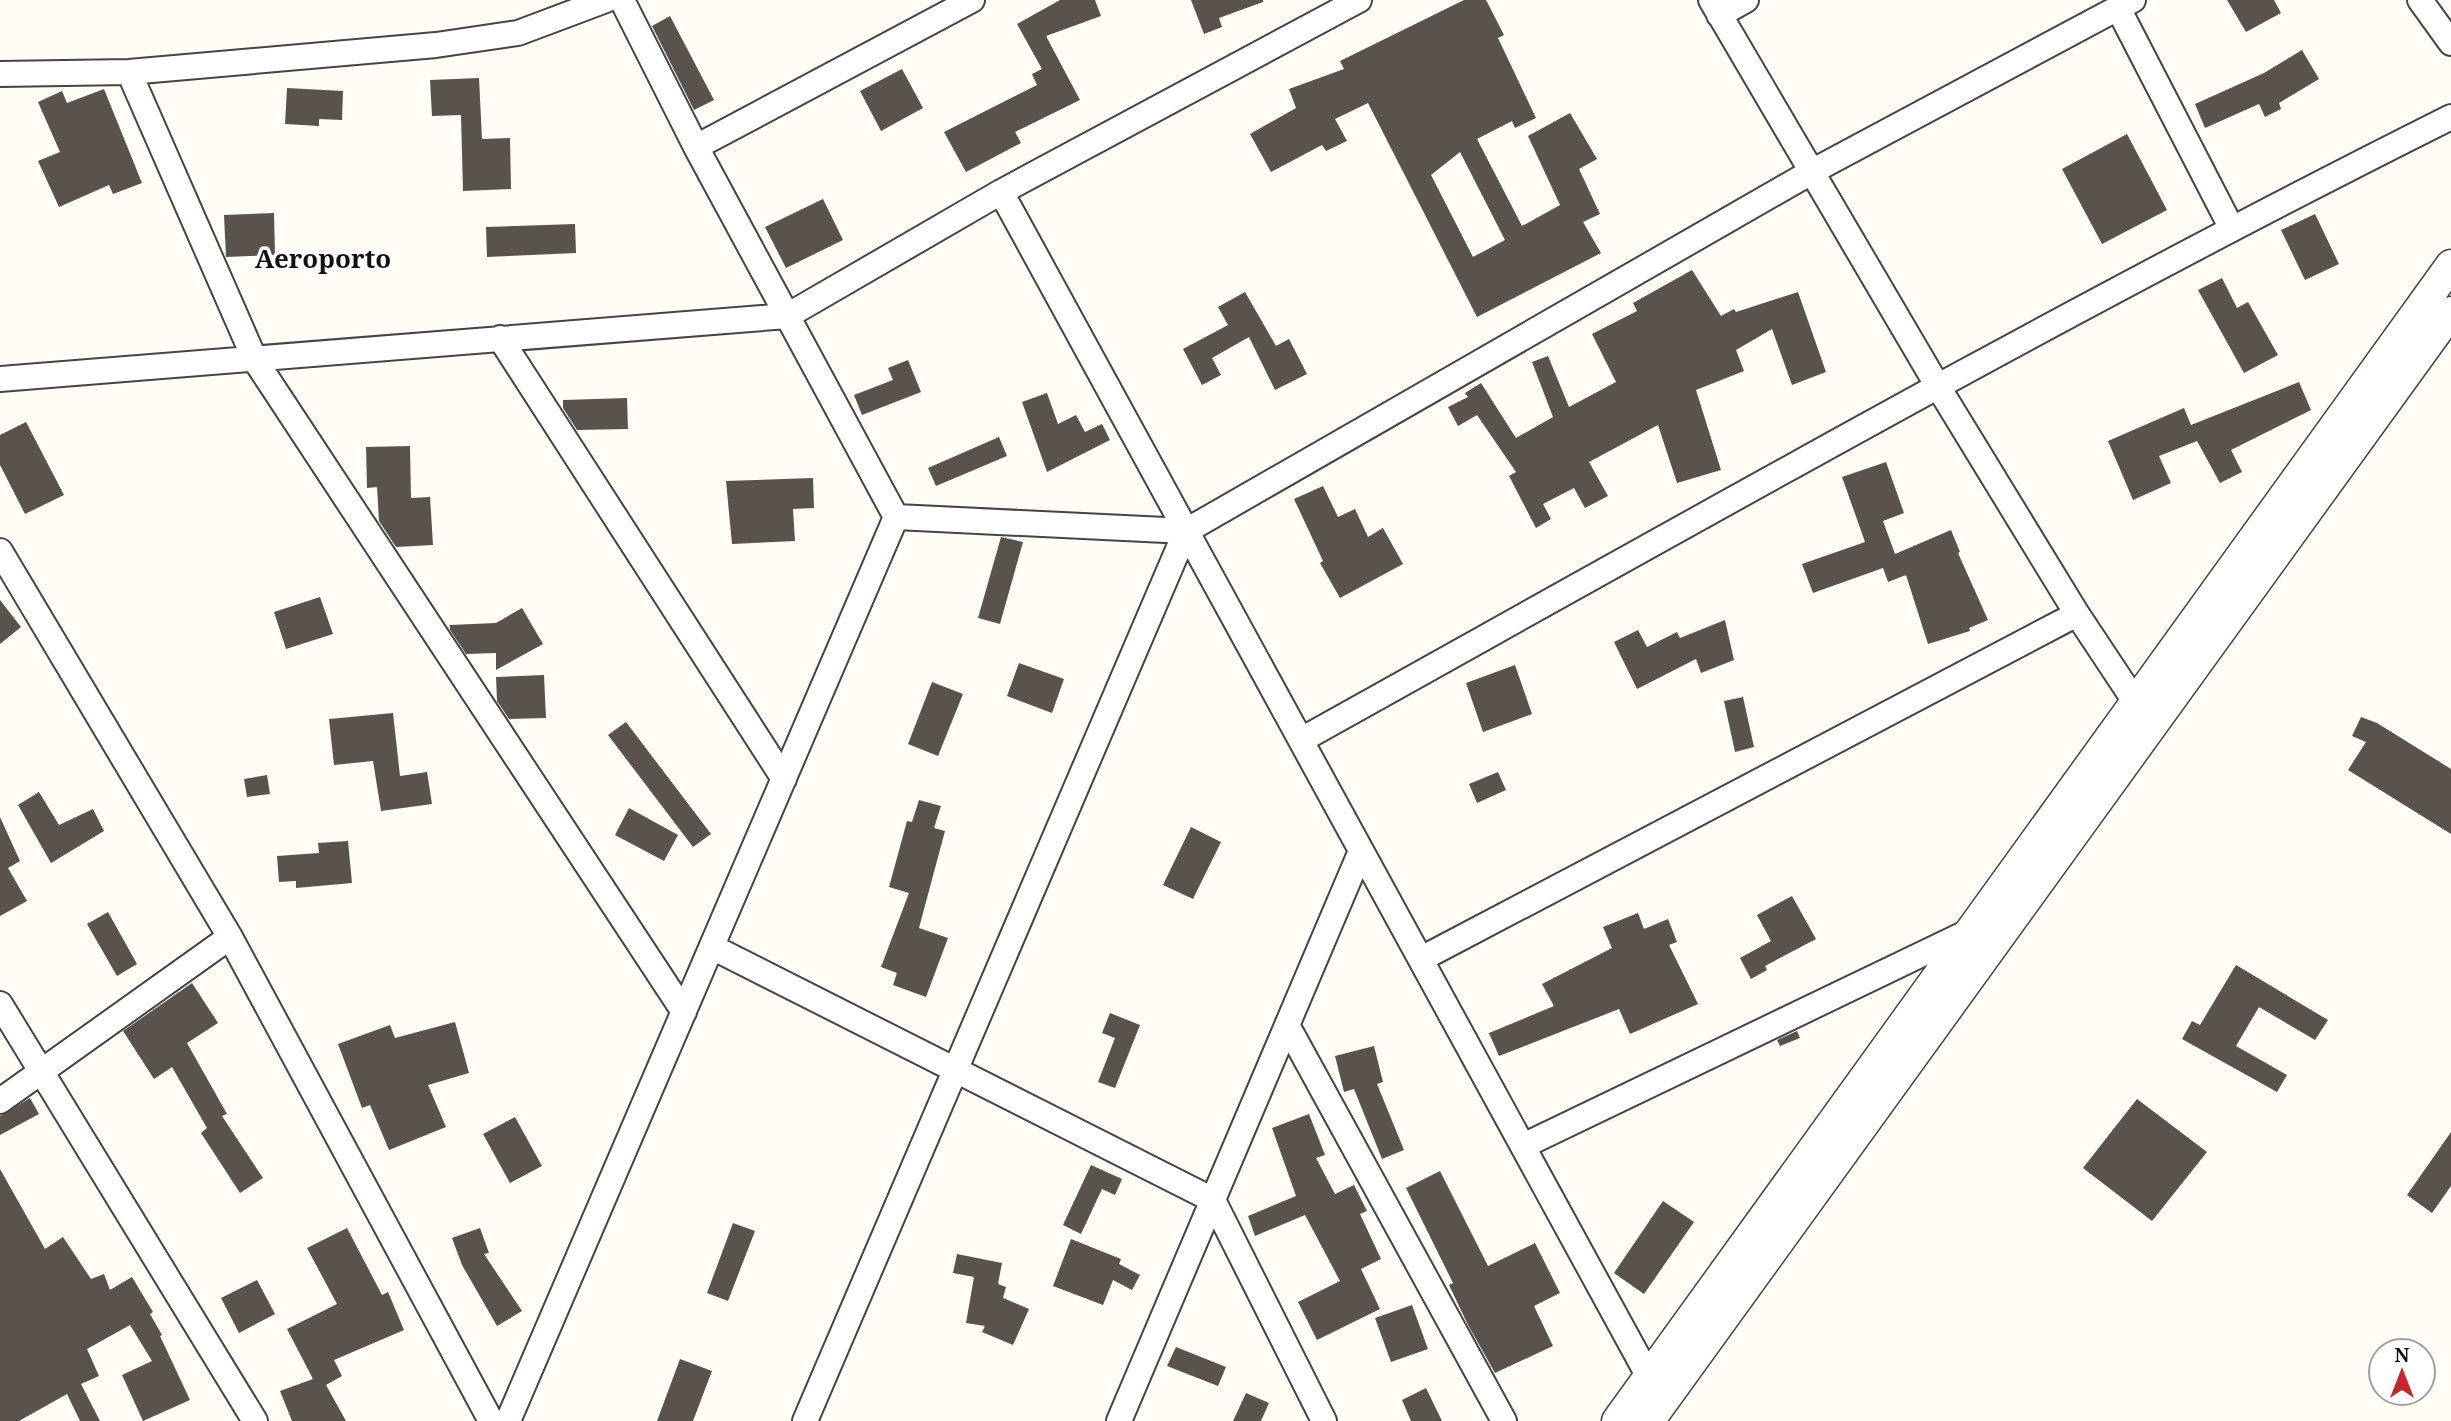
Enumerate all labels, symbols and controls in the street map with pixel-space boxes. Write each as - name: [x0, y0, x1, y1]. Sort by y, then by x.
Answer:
- district label: Aeroporto: [255, 240, 391, 276]
- north arrow: [2367, 1337, 2437, 1407]
- text: N: [2395, 1342, 2410, 1368]

